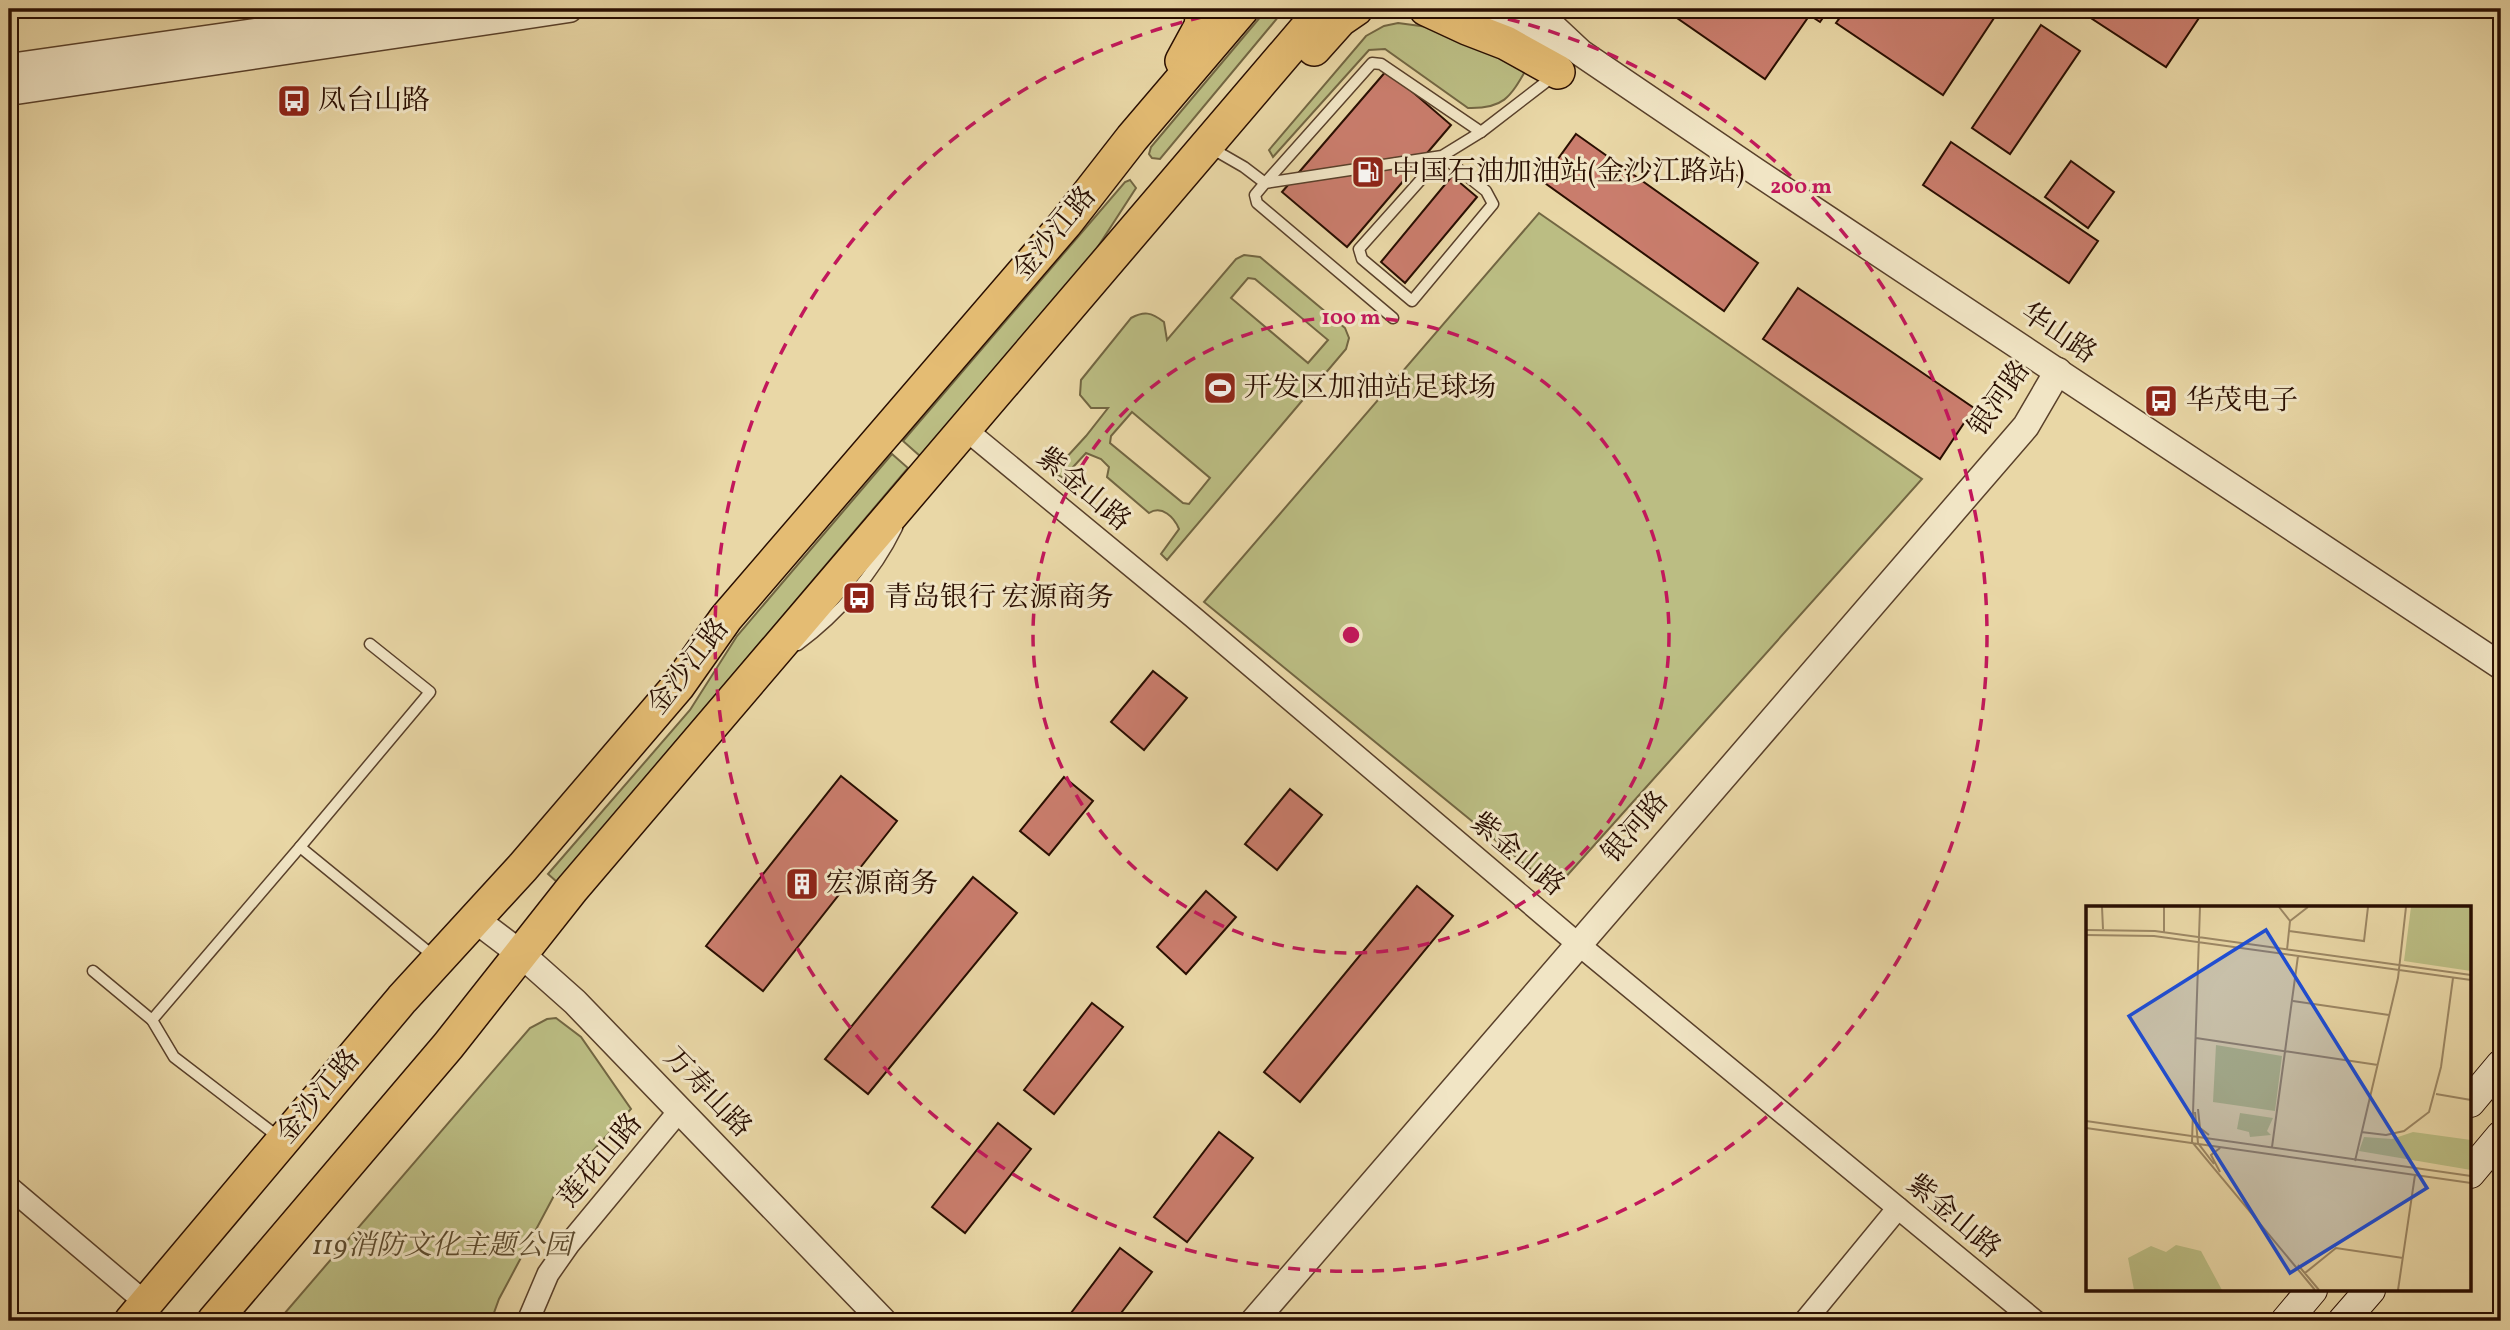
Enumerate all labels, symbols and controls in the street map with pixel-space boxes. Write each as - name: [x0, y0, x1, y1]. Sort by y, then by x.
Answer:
- bus stop icon: 凤台山路: [275, 82, 313, 120]
- place label: 凤台山路: [318, 82, 430, 121]
- fuel station icon: 中国石油加油站(金沙江路站): [1349, 153, 1387, 191]
- place label: 中国石油加油站(金沙江路站): [1392, 153, 1744, 192]
- text: 200 m: [1770, 173, 1832, 202]
- street label: 金沙江路: [1004, 179, 1106, 289]
- street label: 华山路: [2012, 294, 2104, 374]
- text: 100 m: [1321, 304, 1381, 333]
- street label: 银河路: [1960, 353, 2040, 445]
- sports icon: 开发区加油站足球场: [1201, 369, 1239, 407]
- place label: 开发区加油站足球场: [1244, 369, 1496, 408]
- bus stop icon: 华茂电子: [2142, 382, 2180, 420]
- place label: 华茂电子: [2186, 382, 2298, 421]
- street label: 紫金山路: [1028, 439, 1138, 541]
- bus stop icon: 青岛银行 宏源商务: [840, 579, 878, 617]
- place label: 青岛银行 宏源商务: [884, 579, 1114, 618]
- street label: 金沙江路: [639, 611, 739, 723]
- centre of rings: [1339, 623, 1363, 647]
- street label: 银河路: [1594, 784, 1678, 872]
- street label: 紫金山路: [1462, 804, 1572, 906]
- building icon: 宏源商务: [783, 865, 821, 903]
- place label: 宏源商务: [826, 865, 938, 904]
- inset map: [2086, 906, 2472, 1292]
- street label: 万寿山路: [654, 1039, 760, 1147]
- street label: 金沙江路: [268, 1042, 370, 1152]
- street label: 莲花山路: [550, 1106, 652, 1216]
- street label: 紫金山路: [1898, 1166, 2008, 1268]
- park label: 119消防文化主题公园: [312, 1227, 576, 1266]

